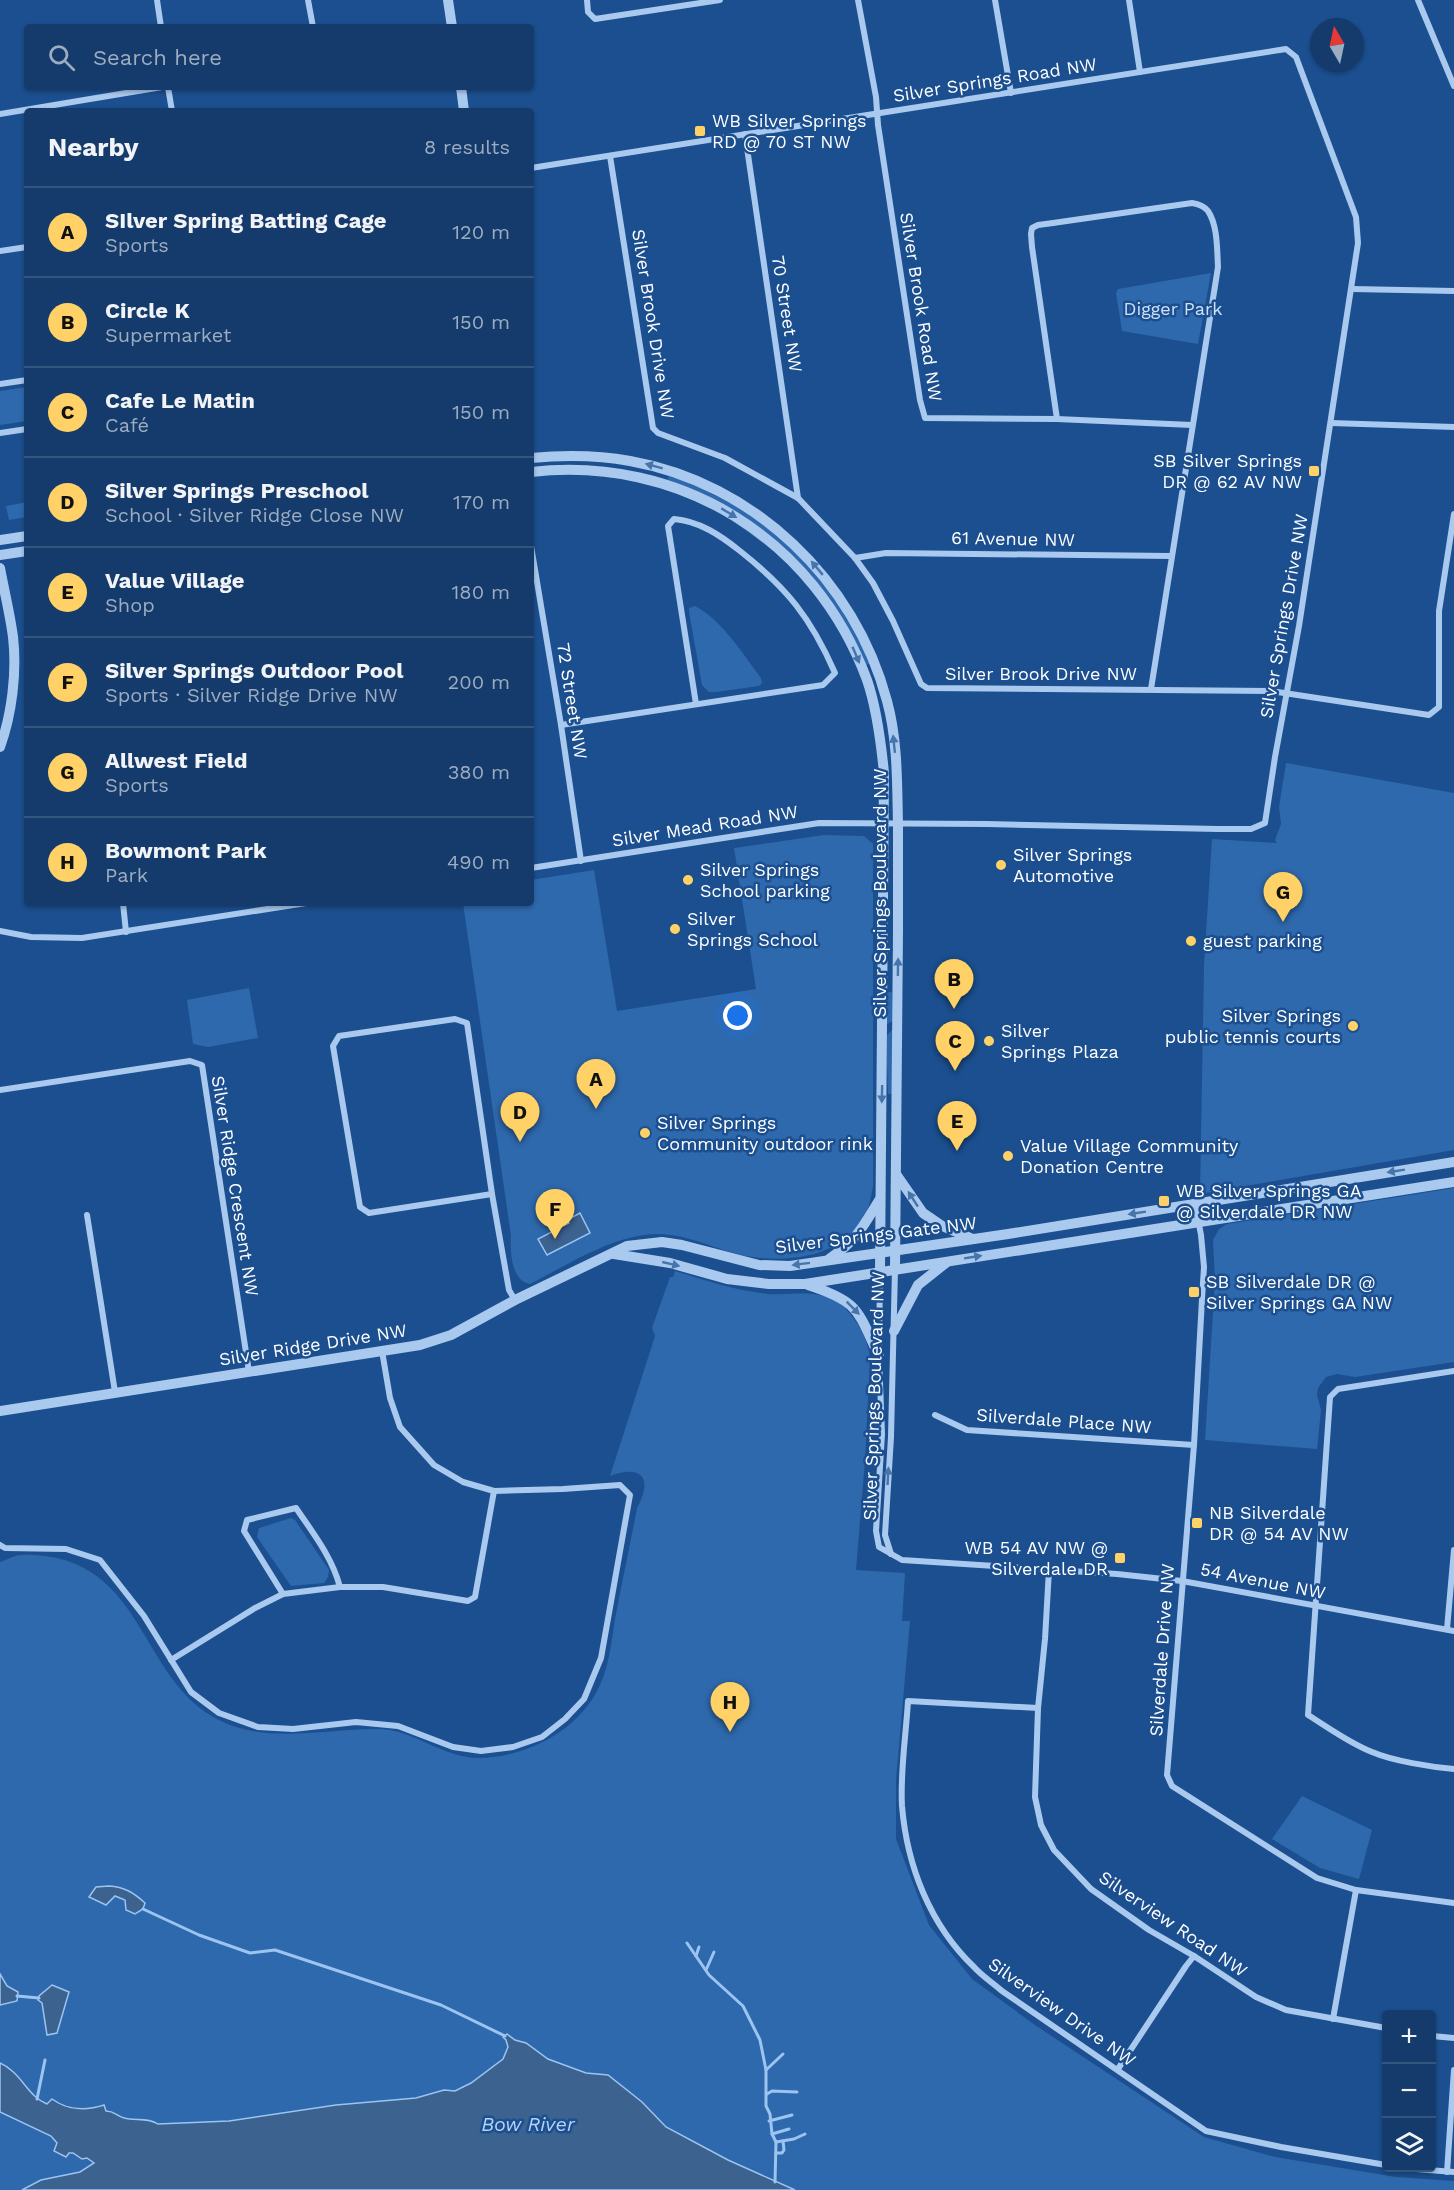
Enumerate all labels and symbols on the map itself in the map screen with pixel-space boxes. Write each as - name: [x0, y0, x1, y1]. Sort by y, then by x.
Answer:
- north arrow: [1310, 18, 1364, 72]
- street label: Silver Springs Road NW: [892, 53, 1098, 106]
- place label: WB Silver Springs RD @ 70 ST NW: [712, 110, 866, 152]
- marker: WB Silver Springs RD @ 70 ST NW: [693, 124, 707, 138]
- street label: Silver Brook Road NW: [896, 211, 947, 403]
- street label: Silver Brook Drive NW: [628, 227, 679, 420]
- street label: 70 Street NW: [768, 254, 807, 374]
- park label: Digger Park: [1124, 298, 1223, 319]
- place label: SB Silver Springs DR @ 62 AV NW: [1153, 450, 1302, 492]
- one-way arrow: [645, 461, 663, 471]
- marker: SB Silver Springs DR @ 62 AV NW: [1307, 464, 1321, 478]
- one-way arrow: [720, 507, 737, 518]
- street label: Silver Springs Drive NW: [1255, 512, 1312, 720]
- street label: 61 Avenue NW: [951, 527, 1075, 550]
- one-way arrow: [811, 561, 824, 576]
- street label: 72 Street NW: [553, 641, 592, 761]
- one-way arrow: [851, 647, 861, 665]
- street label: Silver Brook Drive NW: [945, 663, 1137, 684]
- one-way arrow: [889, 734, 899, 753]
- street label: Silver Springs Boulevard NW: [869, 768, 890, 1018]
- street label: Silver Mead Road NW: [610, 800, 799, 851]
- place label: Silver Springs Automotive: [1013, 844, 1132, 886]
- marker: Silver Springs Automotive: [994, 858, 1008, 872]
- place label: Silver Springs School parking: [700, 859, 830, 901]
- pin: G: [1264, 872, 1302, 922]
- marker: Silver Springs School parking: [681, 873, 695, 887]
- place label: Silver Springs School: [687, 908, 819, 950]
- marker: Silver Springs School: [668, 922, 682, 936]
- place label: guest parking: [1203, 930, 1322, 951]
- marker: guest parking: [1184, 934, 1198, 948]
- one-way arrow: [893, 958, 903, 977]
- pin: B: [934, 960, 974, 1009]
- your location: [723, 1001, 752, 1030]
- place label: Silver Springs public tennis courts: [1165, 1005, 1341, 1047]
- marker: Silver Springs public tennis courts: [1346, 1019, 1360, 1033]
- place label: Silver Springs Plaza: [1001, 1020, 1119, 1062]
- pin: C: [936, 1022, 974, 1071]
- marker: Silver Springs Plaza: [982, 1034, 996, 1048]
- pin: A: [576, 1060, 616, 1109]
- street label: Silver Ridge Crescent NW: [208, 1074, 263, 1298]
- one-way arrow: [877, 1085, 886, 1104]
- pin: D: [500, 1092, 540, 1142]
- pin: E: [938, 1102, 976, 1151]
- place label: Silver Springs Community outdoor rink: [657, 1112, 873, 1154]
- marker: Silver Springs Community outdoor rink: [638, 1126, 652, 1140]
- place label: Value Village Community Donation Centre: [1020, 1135, 1239, 1177]
- marker: Value Village Community Donation Centre: [1001, 1149, 1015, 1163]
- one-way arrow: [1387, 1167, 1406, 1176]
- place label: WB Silver Springs GA @ Silverdale DR NW: [1176, 1180, 1362, 1222]
- pin: F: [536, 1190, 574, 1239]
- one-way arrow: [908, 1191, 919, 1207]
- marker: WB Silver Springs GA @ Silverdale DR NW: [1157, 1194, 1171, 1208]
- one-way arrow: [1128, 1208, 1147, 1217]
- street label: Silver Springs Gate NW: [774, 1212, 978, 1257]
- one-way arrow: [964, 1253, 983, 1262]
- one-way arrow: [662, 1259, 680, 1269]
- one-way arrow: [792, 1260, 811, 1269]
- street label: Silver Springs Boulevard NW: [859, 1271, 888, 1521]
- place label: SB Silverdale DR @ Silver Springs GA NW: [1206, 1271, 1392, 1313]
- marker: SB Silverdale DR @ Silver Springs GA NW: [1187, 1285, 1201, 1299]
- one-way arrow: [846, 1301, 860, 1316]
- street label: Silver Ridge Drive NW: [218, 1319, 408, 1370]
- street label: Silverdale Place NW: [976, 1404, 1152, 1437]
- one-way arrow: [884, 1466, 893, 1485]
- place label: NB Silverdale DR @ 54 AV NW: [1209, 1502, 1349, 1544]
- marker: NB Silverdale DR @ 54 AV NW: [1190, 1516, 1204, 1530]
- place label: WB 54 AV NW @ Silverdale DR: [964, 1537, 1108, 1579]
- marker: WB 54 AV NW @ Silverdale DR: [1113, 1551, 1127, 1565]
- street label: 54 Avenue NW: [1199, 1558, 1328, 1603]
- street label: Silverdale Drive NW: [1145, 1563, 1178, 1737]
- pin: H: [710, 1682, 750, 1732]
- street label: Silverview Road NW: [1095, 1866, 1251, 1981]
- street label: Silverview Drive NW: [985, 1953, 1140, 2070]
- water label: Bow River: [481, 2112, 576, 2136]

